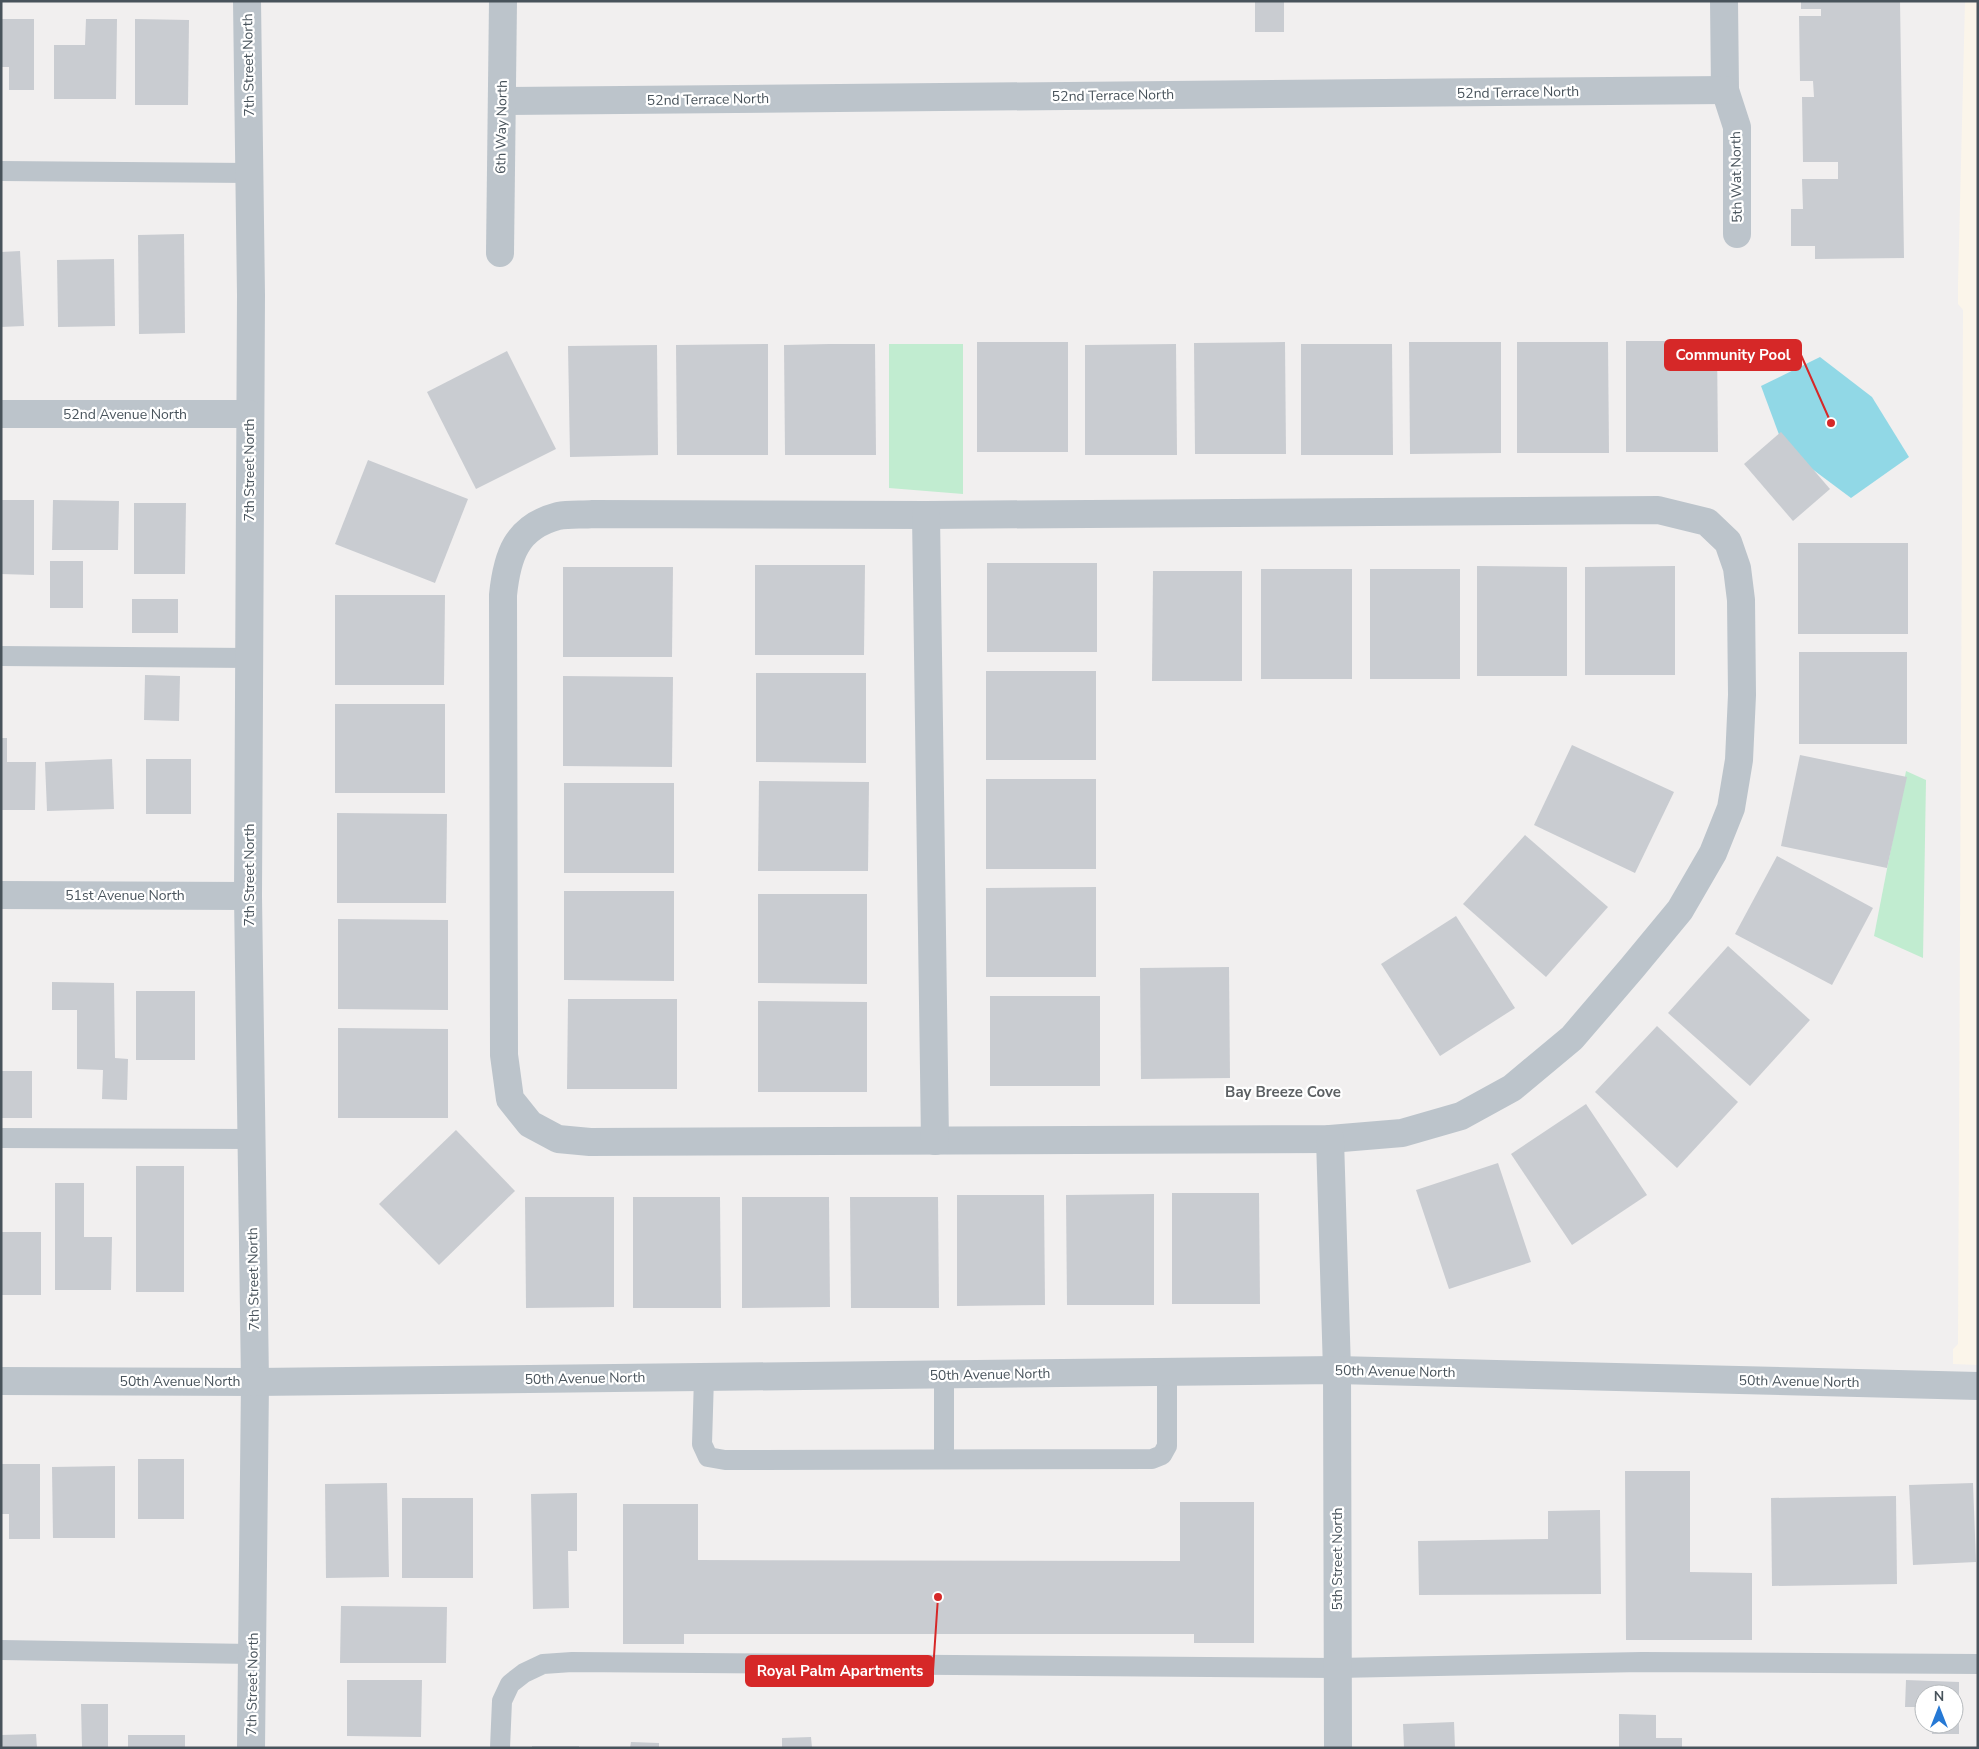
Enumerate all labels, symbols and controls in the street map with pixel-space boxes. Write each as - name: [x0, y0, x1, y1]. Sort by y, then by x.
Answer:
- street label: 7th Street North: [238, 13, 259, 117]
- street label: 6th Way North: [491, 80, 512, 174]
- street label: 52nd Terrace North: [1457, 82, 1579, 103]
- street label: 52nd Terrace North: [1052, 85, 1174, 106]
- street label: 52nd Terrace North: [647, 89, 769, 110]
- street label: 5th Wat North: [1726, 131, 1747, 223]
- callout: Community Pool: [1665, 340, 1801, 370]
- text: Community Pool: [1675, 345, 1791, 365]
- street label: 52nd Avenue North: [63, 405, 187, 424]
- street label: 7th Street North: [240, 418, 259, 522]
- street label: 7th Street North: [240, 823, 259, 927]
- street label: 51st Avenue North: [65, 886, 185, 905]
- district label: Bay Breeze Cove: [1225, 1082, 1341, 1102]
- street label: 7th Street North: [243, 1227, 264, 1331]
- street label: 50th Avenue North: [1334, 1361, 1456, 1382]
- street label: 50th Avenue North: [929, 1364, 1051, 1385]
- street label: 50th Avenue North: [524, 1368, 646, 1389]
- street label: 50th Avenue North: [1738, 1371, 1860, 1392]
- street label: 50th Avenue North: [120, 1372, 240, 1391]
- street label: 5th Street North: [1328, 1507, 1347, 1611]
- street label: 7th Street North: [242, 1632, 263, 1736]
- callout: Royal Palm Apartments: [746, 1656, 933, 1686]
- text: Royal Palm Apartments: [757, 1661, 923, 1681]
- north arrow: [1914, 1684, 1964, 1734]
- text: N: [1934, 1687, 1944, 1706]

